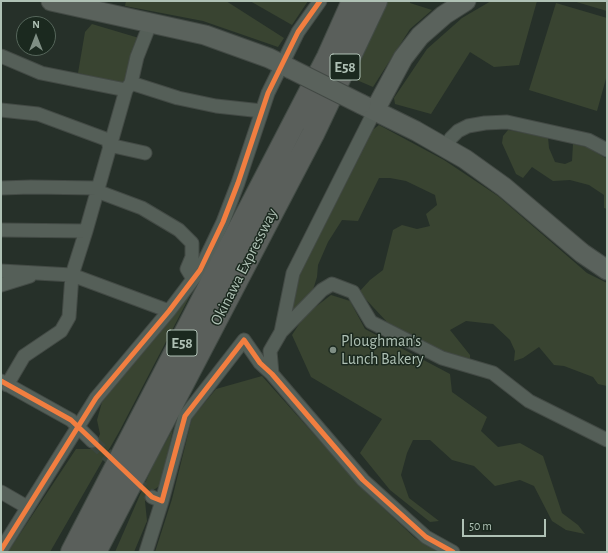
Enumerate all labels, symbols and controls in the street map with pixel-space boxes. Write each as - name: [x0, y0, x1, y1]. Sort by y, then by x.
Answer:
- north arrow: [16, 16, 56, 56]
- text: N: [32, 19, 40, 30]
- road number: E58: [330, 54, 360, 80]
- street label: Okinawa Expressway: [206, 205, 282, 329]
- road number: E58: [167, 330, 197, 356]
- place label: Ploughman's Lunch Bakery: [341, 331, 424, 369]
- marker: Ploughman's Lunch Bakery: [328, 345, 338, 355]
- scale bar: [464, 511, 548, 537]
- text: 50 m: [469, 520, 492, 532]

